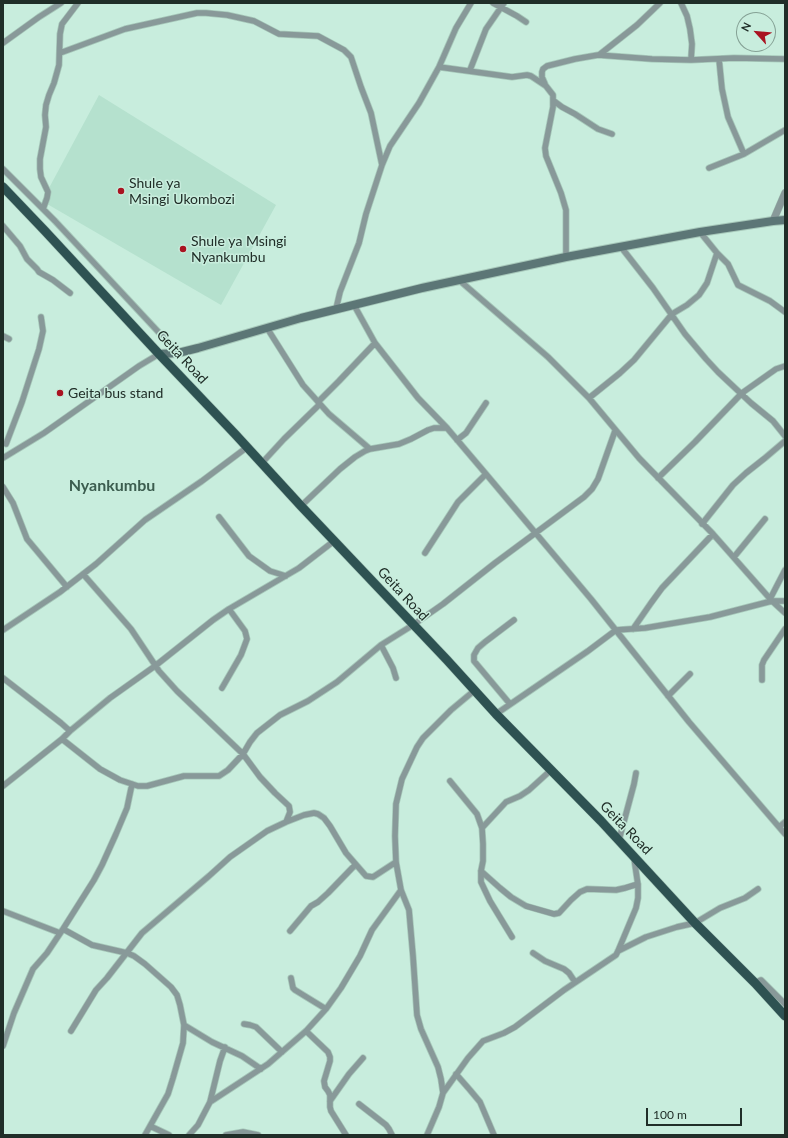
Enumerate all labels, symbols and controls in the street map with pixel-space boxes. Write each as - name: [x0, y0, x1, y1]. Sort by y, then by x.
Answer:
- north arrow: [736, 12, 776, 52]
- text: N: [738, 20, 753, 34]
- place label: Shule ya Msingi Ukombozi: [129, 175, 235, 208]
- marker: Shule ya Msingi Ukombozi: [116, 186, 126, 196]
- place label: Shule ya Msingi Nyankumbu: [191, 233, 287, 266]
- marker: Shule ya Msingi Nyankumbu: [178, 244, 188, 254]
- street label: Geita Road: [153, 327, 211, 387]
- place label: Geita bus stand: [68, 385, 163, 401]
- marker: Geita bus stand: [55, 388, 65, 398]
- district label: Nyankumbu: [69, 476, 155, 496]
- street label: Geita Road: [374, 564, 432, 624]
- street label: Geita Road: [597, 798, 655, 858]
- scale bar: [648, 1100, 744, 1126]
- text: 100 m: [653, 1107, 687, 1122]

